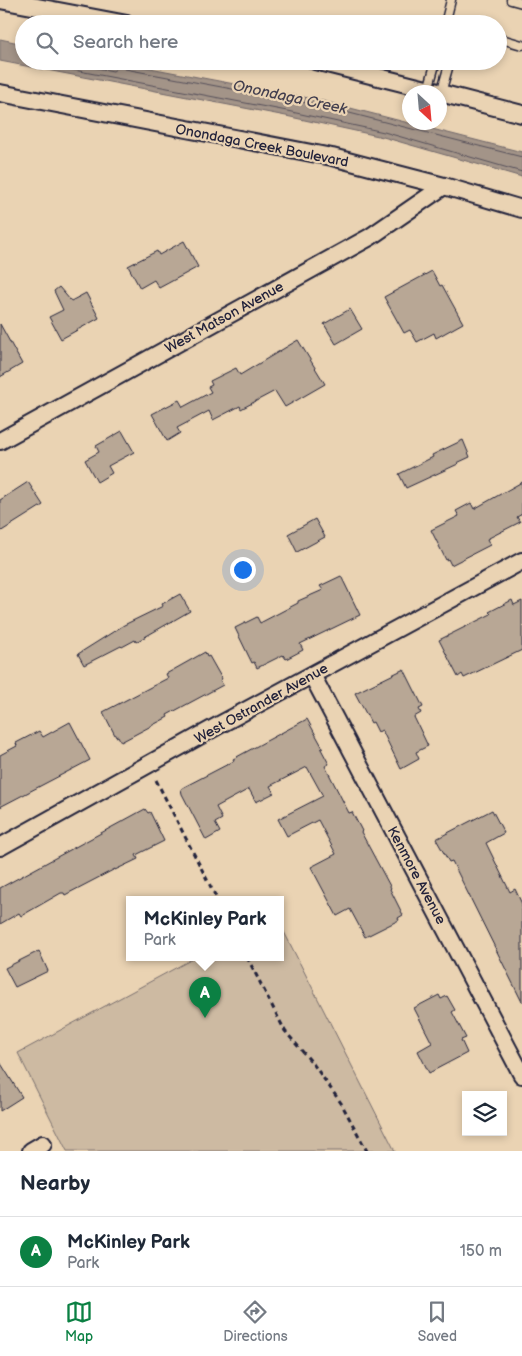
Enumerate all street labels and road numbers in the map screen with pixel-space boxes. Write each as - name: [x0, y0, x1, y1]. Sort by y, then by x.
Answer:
- street label: Onondaga Creek Boulevard: [174, 120, 350, 171]
- street label: West Matson Avenue: [162, 278, 287, 357]
- street label: West Ostrander Avenue: [192, 660, 331, 747]
- street label: Kenmore Avenue: [384, 823, 450, 927]

